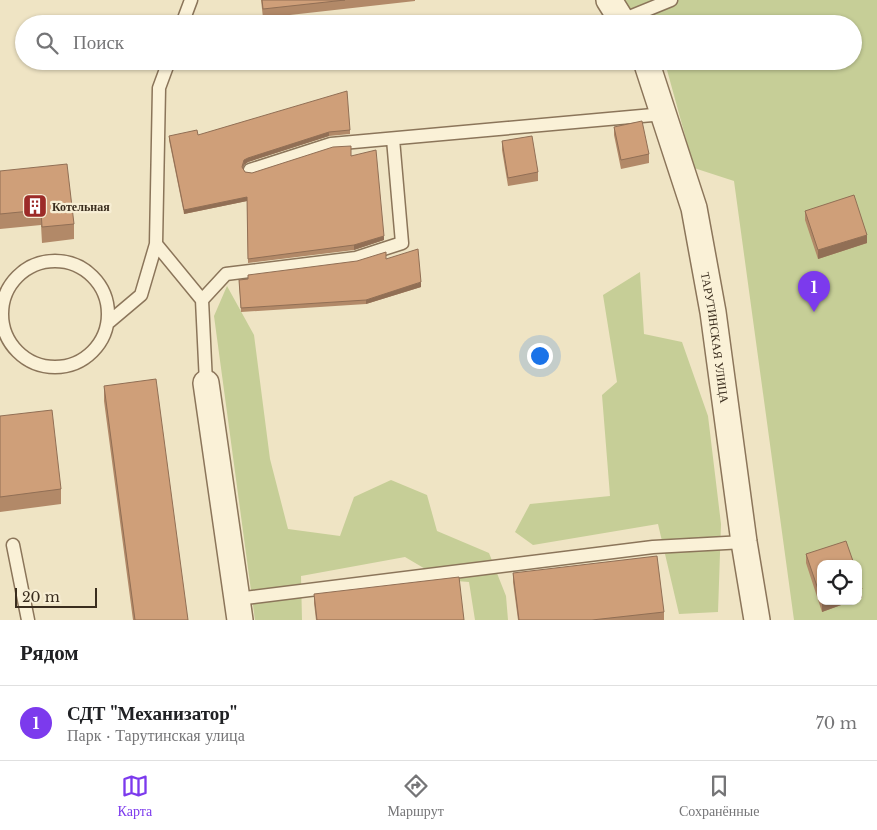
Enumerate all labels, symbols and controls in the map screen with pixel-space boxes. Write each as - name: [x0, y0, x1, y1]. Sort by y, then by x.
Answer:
- search box: [15, 15, 862, 70]
- icon: search: [33, 29, 61, 57]
- text: Поиск: [73, 31, 124, 54]
- building icon: Котельная: [22, 193, 48, 219]
- place label: Котельная: [52, 199, 110, 214]
- street label: ТАРУТИНСКАЯ УЛИЦА: [698, 271, 733, 404]
- pin: 1: [798, 271, 830, 312]
- your location: [527, 343, 553, 369]
- map controls: [817, 560, 862, 605]
- button: locate: [817, 560, 862, 605]
- scale bar: [15, 585, 98, 608]
- text: 20 m: [22, 588, 60, 606]
- text: Рядом: [20, 640, 79, 666]
- text: СДТ "Механизатор": [67, 702, 237, 725]
- text: 1: [33, 713, 39, 733]
- text: 70 m: [816, 713, 857, 733]
- text: Парк · Тарутинская улица: [67, 725, 245, 745]
- tab: Карта: [118, 772, 152, 820]
- tab: Маршрут: [387, 772, 444, 820]
- tab: Сохранённые: [679, 772, 759, 820]

